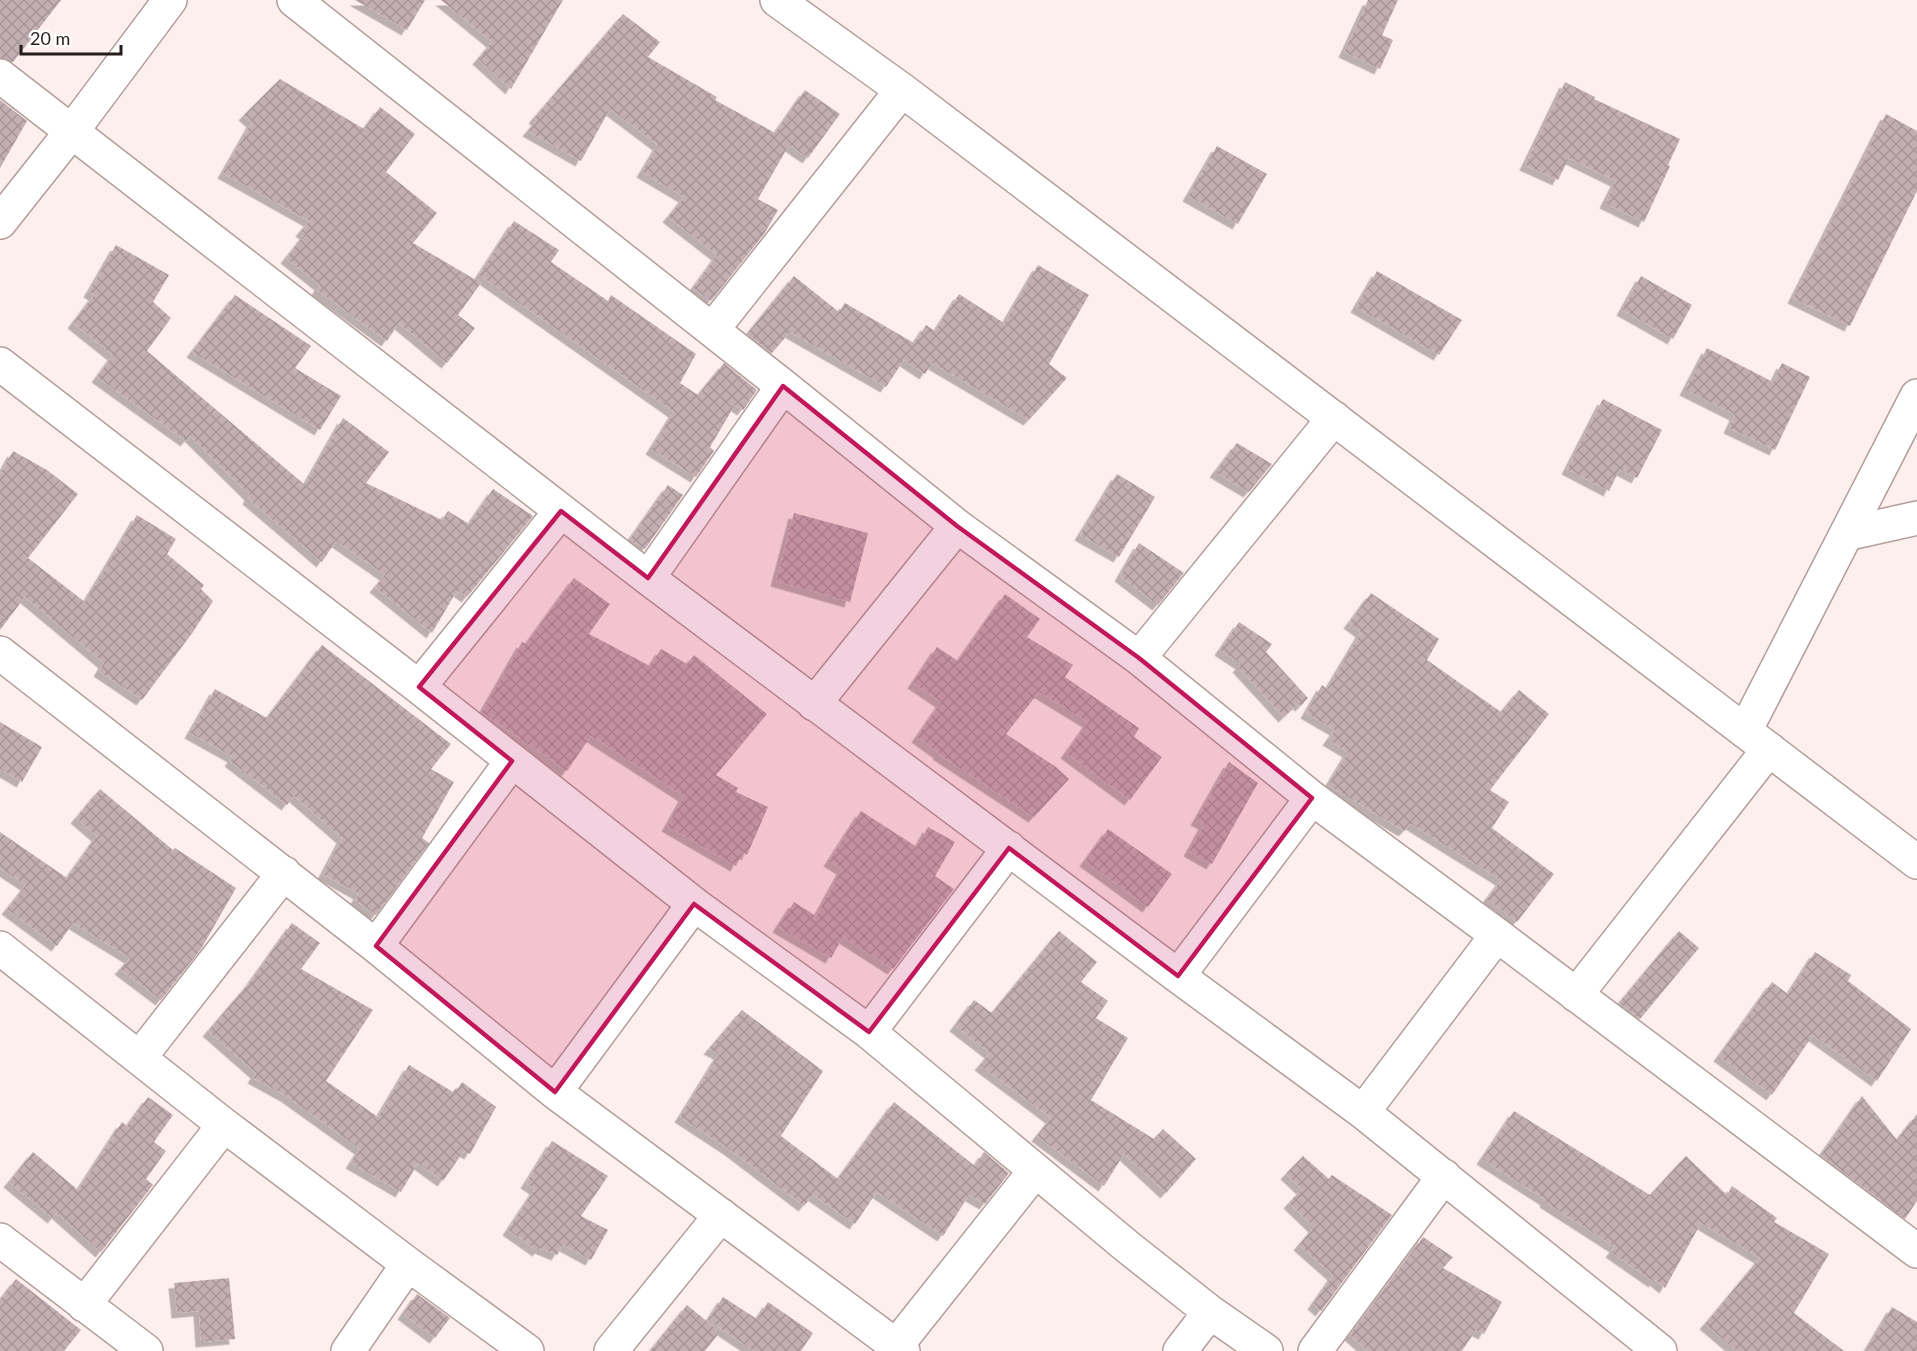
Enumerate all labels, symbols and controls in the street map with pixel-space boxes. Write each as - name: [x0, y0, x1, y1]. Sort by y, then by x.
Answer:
- scale bar: [21, 18, 122, 56]
- text: 20 m: [30, 27, 70, 49]

